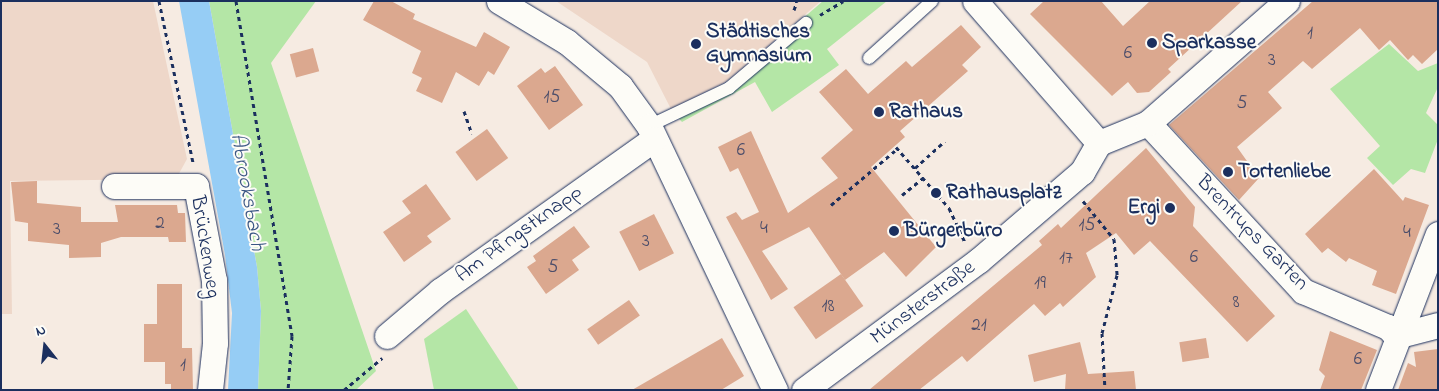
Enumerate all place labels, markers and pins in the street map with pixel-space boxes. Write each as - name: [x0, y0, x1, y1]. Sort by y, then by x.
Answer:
- place label: Städtisches Gymnasium: [706, 19, 812, 69]
- place label: Sparkasse: [1162, 30, 1256, 56]
- marker: Sparkasse: [1146, 37, 1158, 49]
- marker: Städtisches Gymnasium: [690, 38, 702, 50]
- place label: Rathaus: [889, 99, 963, 125]
- marker: Rathaus: [873, 106, 885, 118]
- place label: Tortenliebe: [1238, 159, 1331, 185]
- marker: Tortenliebe: [1222, 166, 1234, 178]
- place label: Rathausplatz: [946, 180, 1061, 206]
- marker: Rathausplatz: [930, 187, 942, 199]
- place label: Ergi: [1128, 195, 1160, 221]
- marker: Ergi: [1164, 202, 1176, 214]
- place label: Bürgerbüro: [904, 218, 1002, 244]
- marker: Bürgerbüro: [888, 225, 900, 237]

